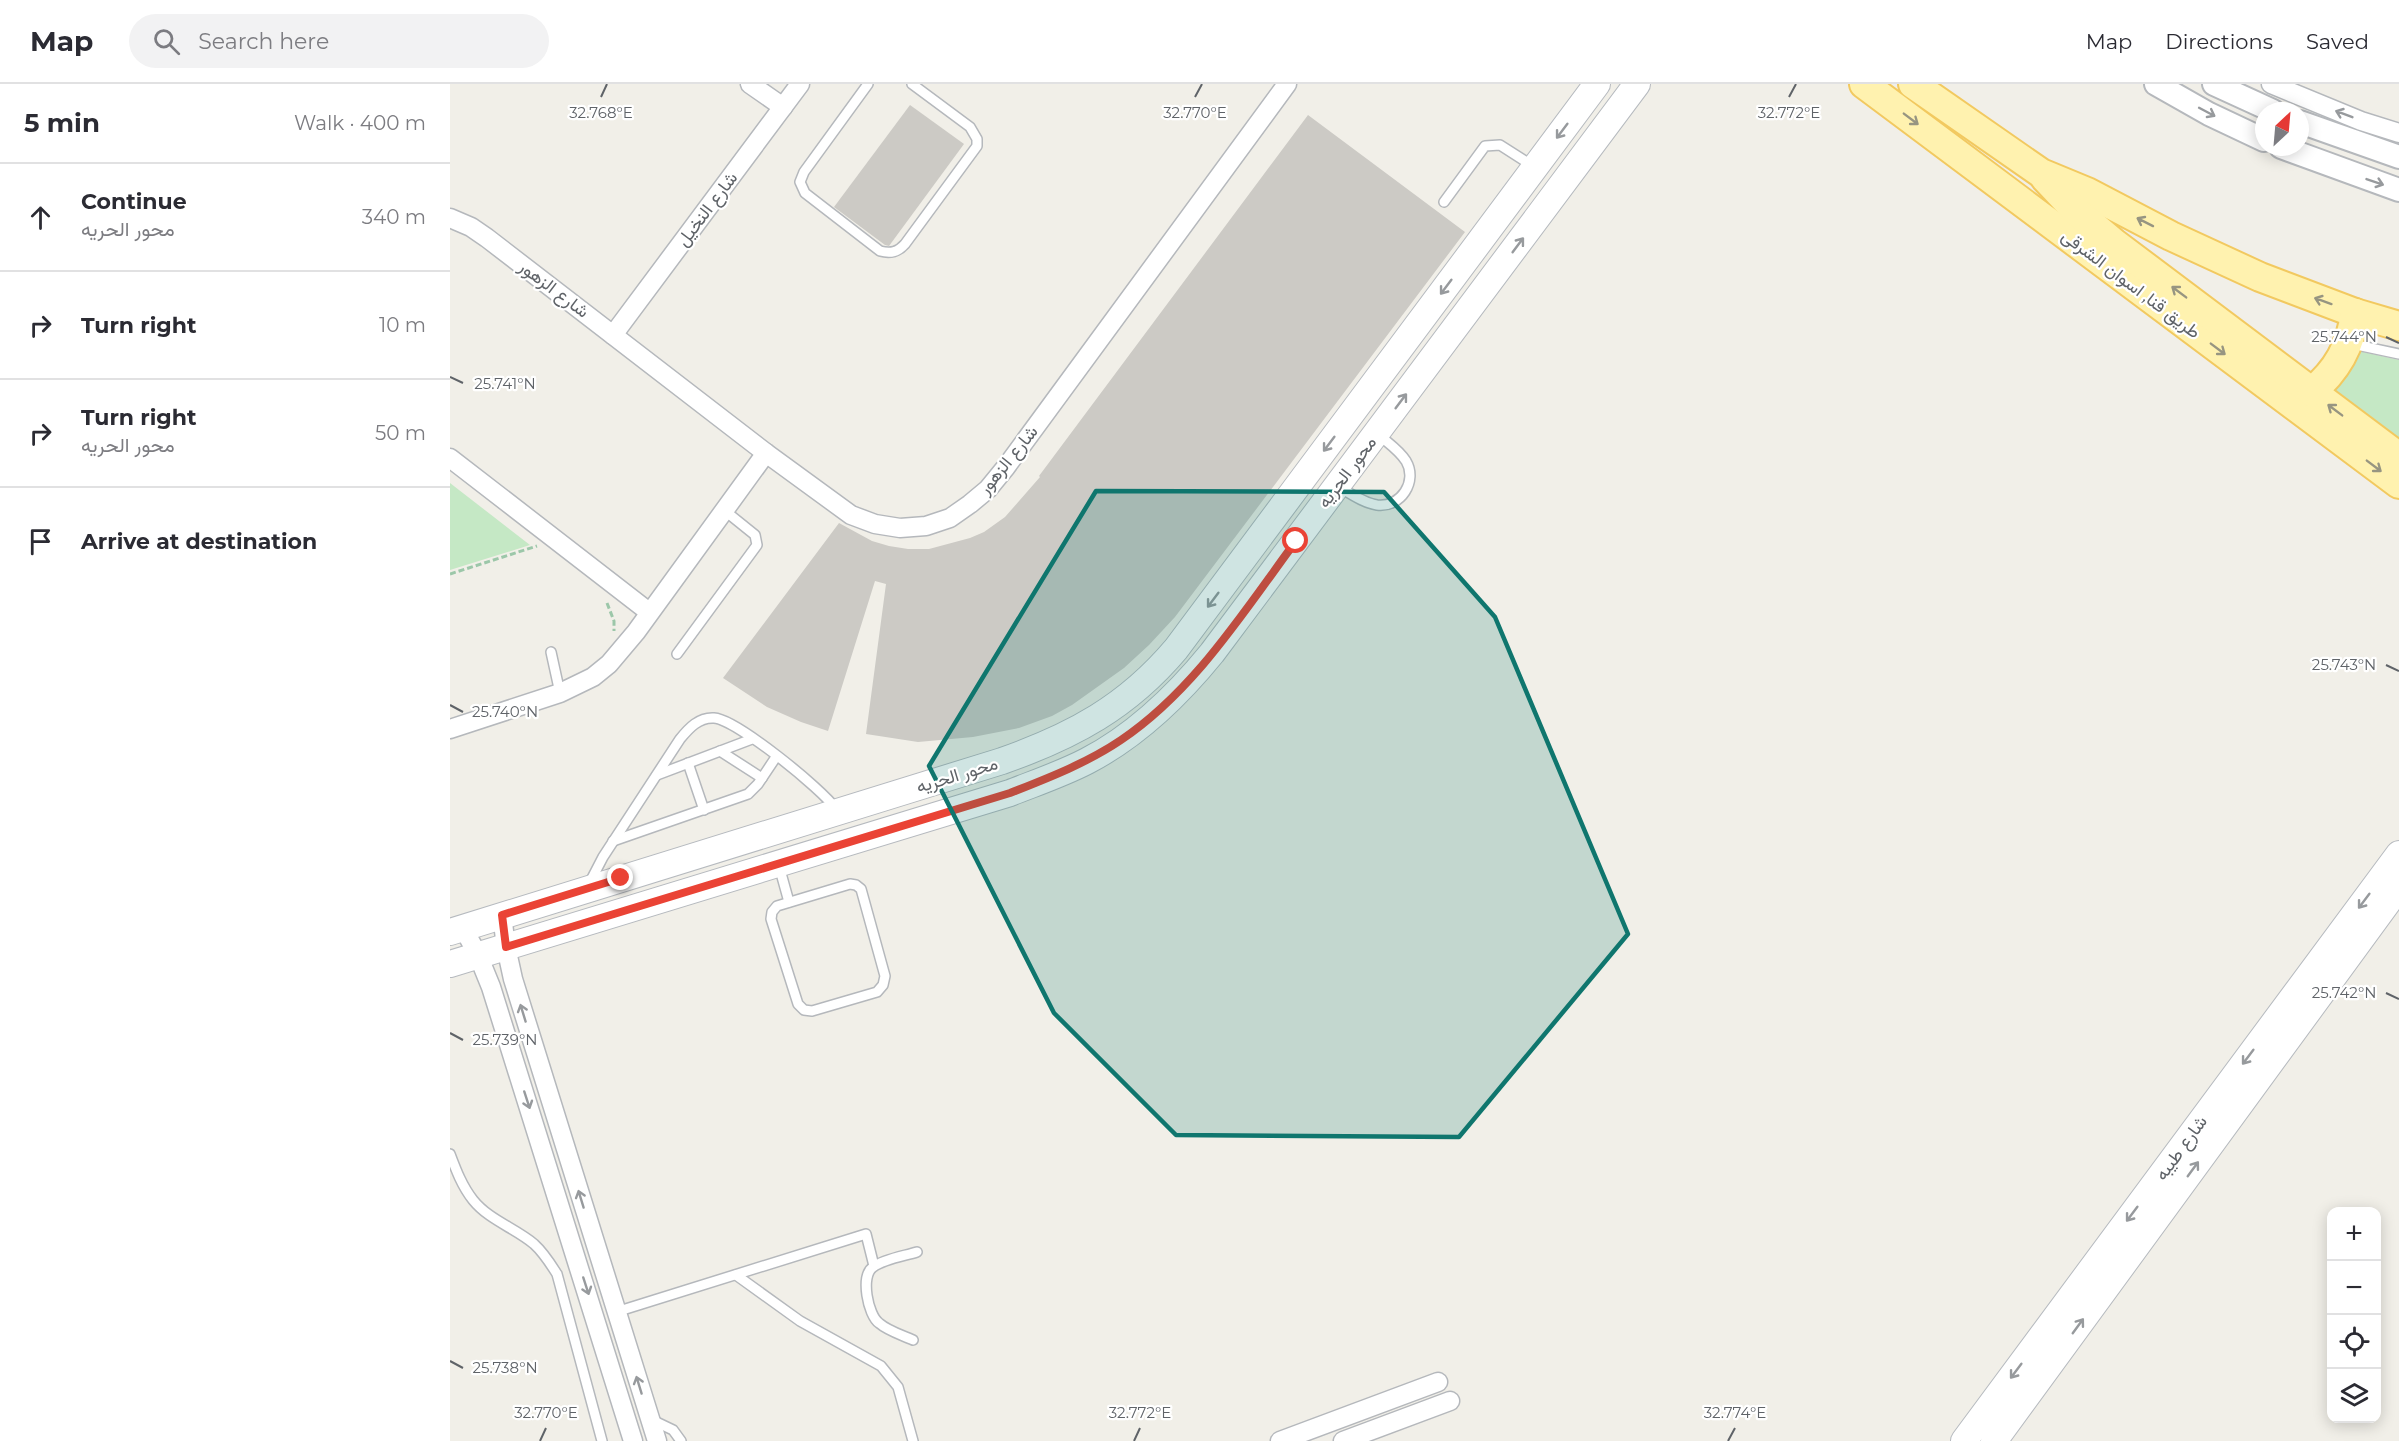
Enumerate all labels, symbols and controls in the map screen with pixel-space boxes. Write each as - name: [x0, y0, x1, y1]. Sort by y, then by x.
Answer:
- search box: [129, 14, 549, 68]
- text: Map: [30, 24, 93, 58]
- icon: search: [150, 25, 183, 58]
- text: Search here: [198, 28, 329, 55]
- text: Map: [2086, 29, 2132, 54]
- text: Directions: [2165, 29, 2273, 54]
- text: Saved: [2306, 29, 2369, 54]
- north arrow: [2255, 102, 2309, 156]
- text: 32.768°E: [569, 103, 633, 122]
- text: 32.770°E: [1163, 103, 1227, 122]
- text: 32.772°E: [1758, 103, 1820, 122]
- text: 5 min: [24, 107, 100, 139]
- one-way arrow: [2197, 107, 2215, 119]
- one-way arrow: [2335, 108, 2353, 119]
- text: Walk · 400 m: [294, 111, 426, 135]
- one-way arrow: [1902, 113, 1918, 125]
- one-way arrow: [1556, 122, 1569, 138]
- street label: شارع النخيل: [672, 167, 743, 251]
- one-way arrow: [2365, 177, 2384, 188]
- text: Continue: [81, 188, 187, 215]
- icon: ahead: [24, 201, 57, 234]
- text: 340 m: [362, 205, 426, 229]
- one-way arrow: [2137, 216, 2155, 228]
- text: محور الحريه: [81, 217, 175, 241]
- street label: طريق قنا, اسوان الشرقى: [2057, 225, 2205, 343]
- one-way arrow: [1512, 237, 1525, 253]
- street label: شارع الزهور: [513, 255, 594, 323]
- one-way arrow: [1440, 279, 1452, 295]
- one-way arrow: [2172, 286, 2188, 298]
- one-way arrow: [2315, 295, 2333, 306]
- icon: right: [24, 309, 57, 342]
- text: Turn right: [81, 312, 196, 339]
- text: 10 m: [379, 313, 426, 337]
- text: 25.744°N: [2311, 327, 2377, 346]
- one-way arrow: [2210, 342, 2226, 355]
- text: 25.741°N: [474, 374, 536, 393]
- one-way arrow: [1394, 393, 1407, 409]
- one-way arrow: [2328, 403, 2344, 416]
- text: Turn right: [81, 404, 196, 431]
- icon: right: [24, 417, 57, 450]
- text: 50 m: [375, 421, 426, 445]
- street label: شارع الزهور: [973, 421, 1043, 500]
- street label: محور الحريه: [1313, 432, 1381, 512]
- text: محور الحريه: [81, 433, 175, 457]
- one-way arrow: [1323, 435, 1335, 451]
- one-way arrow: [2366, 459, 2382, 472]
- icon: arrive: [24, 525, 57, 558]
- route start: [1282, 527, 1308, 553]
- text: Arrive at destination: [81, 528, 317, 555]
- one-way arrow: [1206, 591, 1219, 607]
- text: 25.743°N: [2312, 655, 2376, 674]
- text: 25.740°N: [472, 702, 538, 721]
- street label: محور الحريه: [913, 752, 1001, 798]
- route end: [607, 864, 633, 890]
- one-way arrow: [2358, 892, 2370, 908]
- text: 25.742°N: [2312, 983, 2376, 1002]
- one-way arrow: [517, 1004, 528, 1023]
- text: 25.739°N: [473, 1030, 537, 1049]
- one-way arrow: [2242, 1049, 2254, 1065]
- one-way arrow: [522, 1090, 533, 1109]
- street label: شارع طيبه: [2150, 1111, 2213, 1185]
- one-way arrow: [2187, 1161, 2199, 1177]
- one-way arrow: [575, 1190, 586, 1209]
- one-way arrow: [2126, 1206, 2138, 1222]
- map controls: [2327, 1207, 2381, 1423]
- button: +: [2327, 1207, 2381, 1261]
- button: −: [2327, 1261, 2381, 1315]
- one-way arrow: [581, 1276, 592, 1295]
- button: locate: [2327, 1315, 2381, 1369]
- one-way arrow: [2072, 1318, 2084, 1334]
- text: 25.738°N: [472, 1358, 538, 1377]
- one-way arrow: [2010, 1362, 2022, 1378]
- button: layers: [2327, 1369, 2381, 1423]
- one-way arrow: [633, 1376, 644, 1395]
- text: 32.770°E: [514, 1403, 578, 1422]
- text: 32.772°E: [1109, 1403, 1171, 1422]
- text: 32.774°E: [1704, 1403, 1766, 1422]

